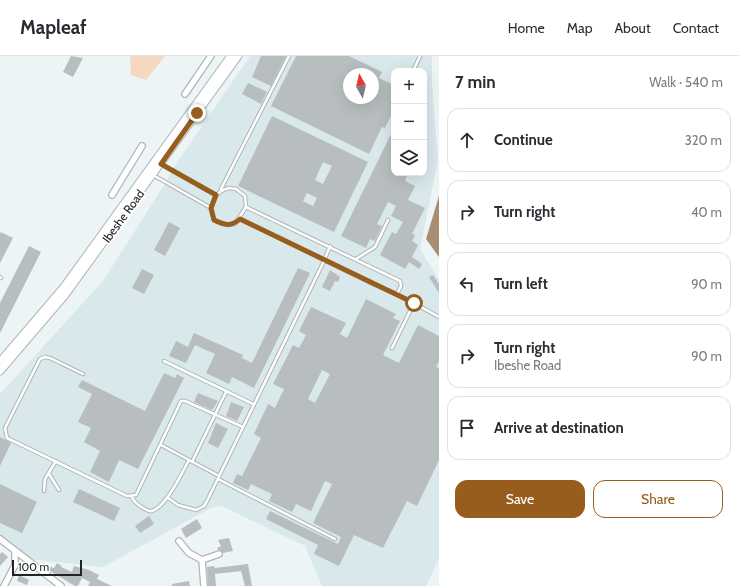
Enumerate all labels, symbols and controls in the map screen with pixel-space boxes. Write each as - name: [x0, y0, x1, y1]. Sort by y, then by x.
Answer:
- text: Mapleaf: [20, 16, 87, 39]
- text: Home: [508, 19, 545, 37]
- text: Map: [567, 19, 592, 37]
- text: About: [614, 19, 651, 37]
- text: Contact: [673, 19, 719, 37]
- north arrow: [343, 68, 379, 104]
- map controls: [391, 68, 427, 176]
- button: +: [391, 68, 427, 104]
- text: 7 min: [455, 72, 496, 92]
- text: Walk · 540 m: [649, 74, 723, 90]
- route end: [188, 104, 206, 122]
- button: −: [391, 104, 427, 140]
- icon: ahead: [456, 129, 478, 151]
- text: Continue: [494, 131, 553, 149]
- text: 320 m: [685, 132, 722, 148]
- button: layers: [391, 140, 427, 176]
- street label: Ibeshe Road: [99, 186, 147, 246]
- icon: right: [456, 201, 478, 223]
- text: Turn right: [494, 203, 555, 221]
- text: 40 m: [691, 204, 722, 220]
- icon: left: [456, 273, 478, 295]
- text: Turn left: [494, 275, 548, 293]
- text: 90 m: [691, 276, 722, 292]
- route start: [405, 294, 423, 312]
- text: Turn right: [494, 339, 555, 357]
- icon: right: [456, 345, 478, 367]
- text: 90 m: [691, 348, 722, 364]
- text: Ibeshe Road: [494, 357, 561, 373]
- icon: arrive: [456, 417, 478, 439]
- text: Arrive at destination: [494, 419, 624, 437]
- button: Save: [455, 480, 585, 518]
- button: Share: [593, 480, 723, 518]
- scale bar: [12, 558, 82, 577]
- text: 100 m: [18, 560, 49, 574]

